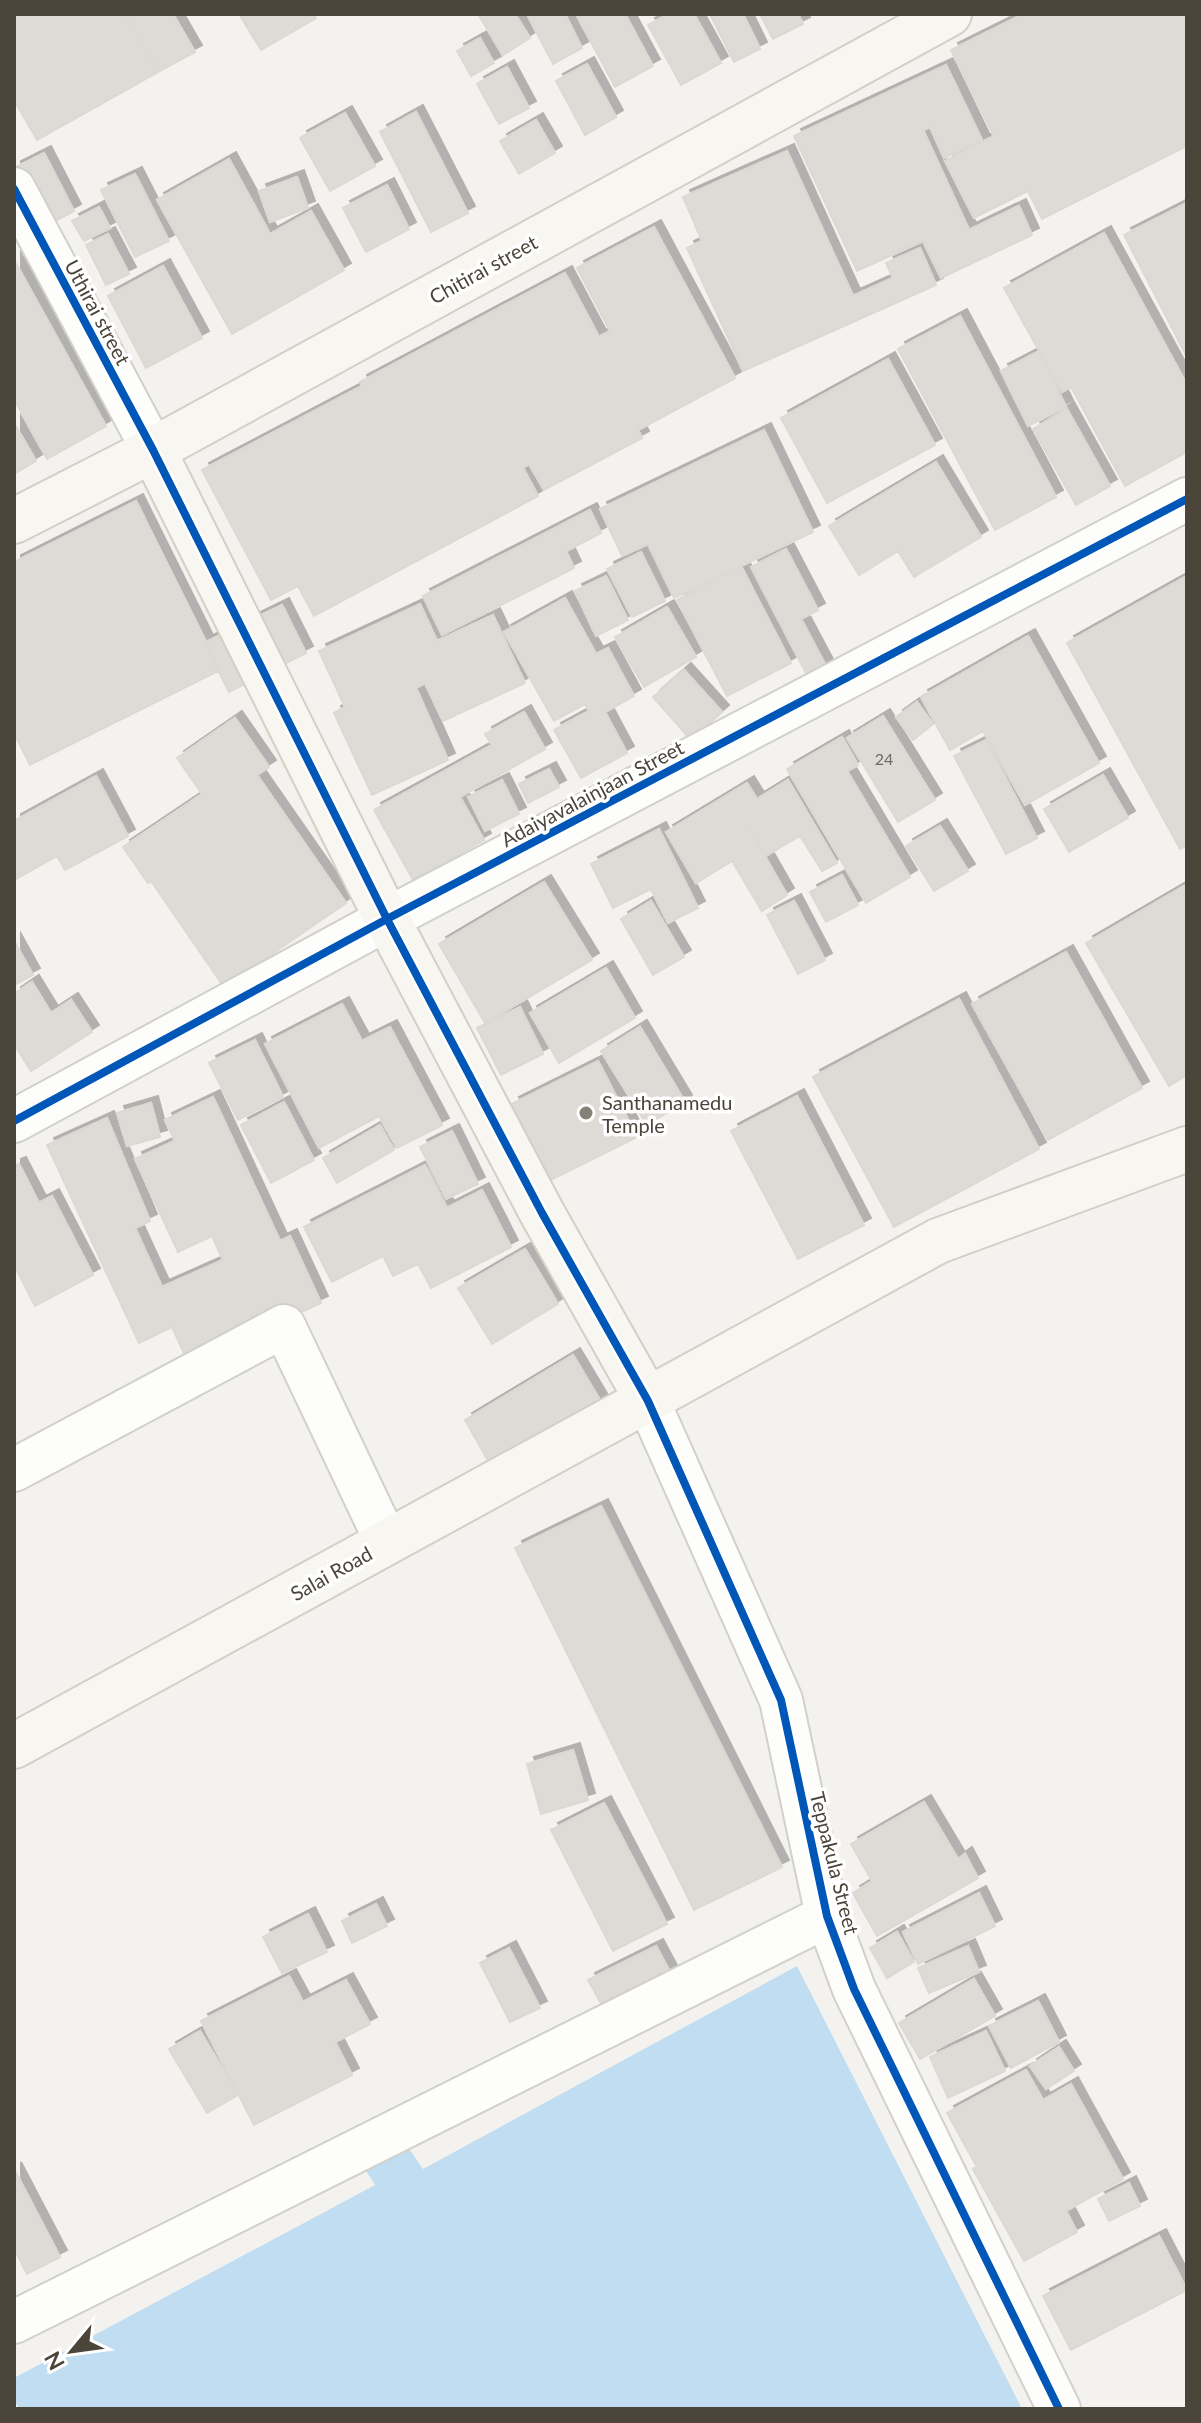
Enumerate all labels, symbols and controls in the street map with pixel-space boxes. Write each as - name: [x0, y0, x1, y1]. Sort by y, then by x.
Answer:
- street label: Chitirai street: [425, 230, 541, 308]
- street label: Uthirai street: [60, 255, 136, 369]
- street label: Adaiyavalainjaan Street: [497, 735, 687, 851]
- house number: 24: [875, 749, 893, 768]
- place label: Santhanamedu Temple: [602, 1090, 732, 1137]
- marker: Santhanamedu Temple: [577, 1104, 595, 1122]
- street label: Salai Road: [286, 1541, 376, 1605]
- street label: Teppakula Street: [806, 1789, 864, 1937]
- north arrow: [32, 2311, 112, 2391]
- text: N: [38, 2347, 70, 2375]

